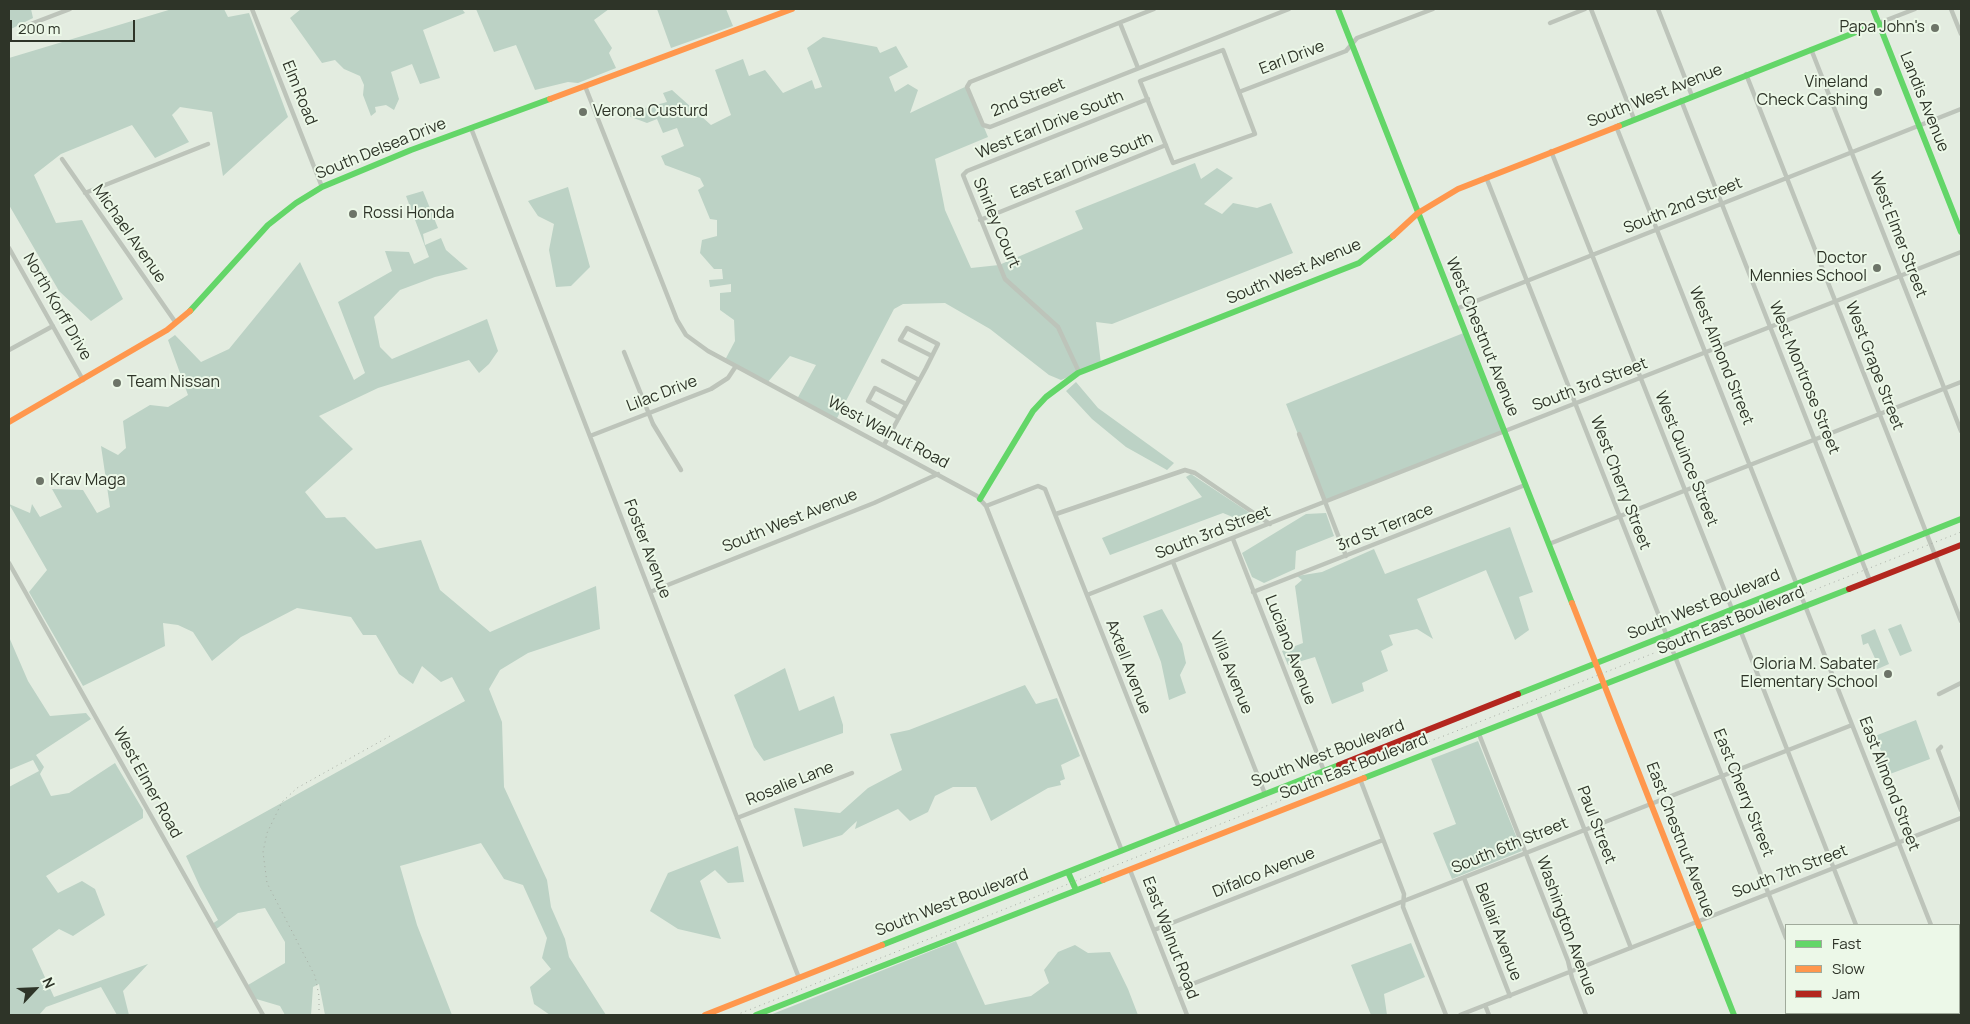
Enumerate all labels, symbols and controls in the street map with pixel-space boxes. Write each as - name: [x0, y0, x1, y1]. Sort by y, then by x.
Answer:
- scale bar: [12, 10, 138, 42]
- text: 200 m: [18, 18, 61, 39]
- place label: Papa John's: [1839, 18, 1925, 38]
- marker: Papa John's: [1929, 22, 1941, 34]
- street label: Earl Drive: [1257, 37, 1327, 79]
- street label: Landis Avenue: [1895, 49, 1953, 155]
- street label: Elm Road: [277, 58, 321, 128]
- street label: South West Avenue: [1585, 60, 1725, 132]
- place label: Vineland Check Cashing: [1757, 73, 1868, 111]
- street label: 2nd Street: [988, 74, 1068, 122]
- marker: Vineland Check Cashing: [1872, 86, 1884, 98]
- street label: West Earl Drive South: [973, 87, 1127, 163]
- place label: Verona Custurd: [593, 102, 708, 122]
- marker: Verona Custurd: [577, 106, 589, 118]
- street label: South Delsea Drive: [313, 114, 449, 184]
- street label: East Earl Drive South: [1008, 129, 1156, 203]
- street label: West Elmer Street: [1865, 169, 1931, 301]
- street label: South 2nd Street: [1621, 173, 1745, 239]
- street label: Shirley Court: [968, 175, 1024, 271]
- street label: Michael Avenue: [88, 181, 170, 287]
- place label: Rossi Honda: [363, 204, 454, 224]
- marker: Rossi Honda: [347, 208, 359, 220]
- street label: South West Avenue: [1224, 235, 1364, 309]
- place label: Doctor Mennies School: [1750, 249, 1867, 287]
- street label: North Korff Drive: [19, 250, 95, 364]
- street label: West Chestnut Avenue: [1441, 255, 1523, 419]
- marker: Doctor Mennies School: [1871, 262, 1883, 274]
- street label: West Almond Street: [1685, 284, 1757, 428]
- street label: West Montrose Street: [1765, 299, 1843, 457]
- street label: West Grape Street: [1841, 299, 1907, 433]
- street label: South 3rd Street: [1530, 354, 1650, 416]
- street label: Lilac Drive: [624, 372, 700, 416]
- place label: Team Nissan: [127, 373, 220, 393]
- marker: Team Nissan: [111, 377, 123, 389]
- street label: West Quince Street: [1650, 389, 1722, 529]
- street label: West Walnut Road: [824, 393, 952, 473]
- street label: West Cherry Street: [1586, 413, 1654, 553]
- place label: Krav Maga: [50, 471, 126, 491]
- marker: Krav Maga: [34, 475, 46, 487]
- street label: South West Avenue: [720, 485, 860, 557]
- street label: Foster Avenue: [619, 497, 675, 601]
- street label: 3rd St Terrace: [1334, 500, 1436, 556]
- street label: South 3rd Street: [1153, 502, 1273, 564]
- street label: South West Boulevard: [1625, 566, 1783, 644]
- street label: South East Boulevard: [1655, 583, 1807, 659]
- street label: Luciano Avenue: [1260, 593, 1320, 707]
- street label: Axtell Avenue: [1101, 617, 1155, 717]
- street label: Villa Avenue: [1206, 629, 1256, 717]
- place label: Gloria M. Sabater Elementary School: [1740, 655, 1878, 693]
- marker: Gloria M. Sabater Elementary School: [1882, 668, 1894, 680]
- street label: East Almond Street: [1855, 714, 1923, 854]
- street label: South West Boulevard: [1249, 716, 1407, 792]
- street label: West Elmer Road: [109, 724, 185, 842]
- street label: East Cherry Street: [1709, 726, 1777, 860]
- street label: South East Boulevard: [1277, 730, 1431, 804]
- street label: Rosalie Lane: [743, 758, 837, 810]
- street label: East Chestnut Avenue: [1642, 760, 1718, 920]
- street label: Paul Street: [1572, 783, 1620, 867]
- street label: South 6th Street: [1449, 814, 1571, 878]
- street label: South 7th Street: [1730, 841, 1850, 903]
- street label: Difalco Avenue: [1210, 844, 1318, 902]
- street label: Washington Avenue: [1532, 854, 1600, 998]
- street label: South West Boulevard: [873, 865, 1031, 941]
- street label: East Walnut Road: [1138, 874, 1202, 1002]
- street label: Bellair Avenue: [1471, 880, 1525, 984]
- legend: [1785, 924, 1960, 1014]
- text: Fast: [1832, 933, 1861, 954]
- text: Slow: [1832, 958, 1865, 979]
- north arrow: [10, 964, 60, 1014]
- text: N: [38, 974, 60, 991]
- text: Jam: [1832, 983, 1860, 1004]

